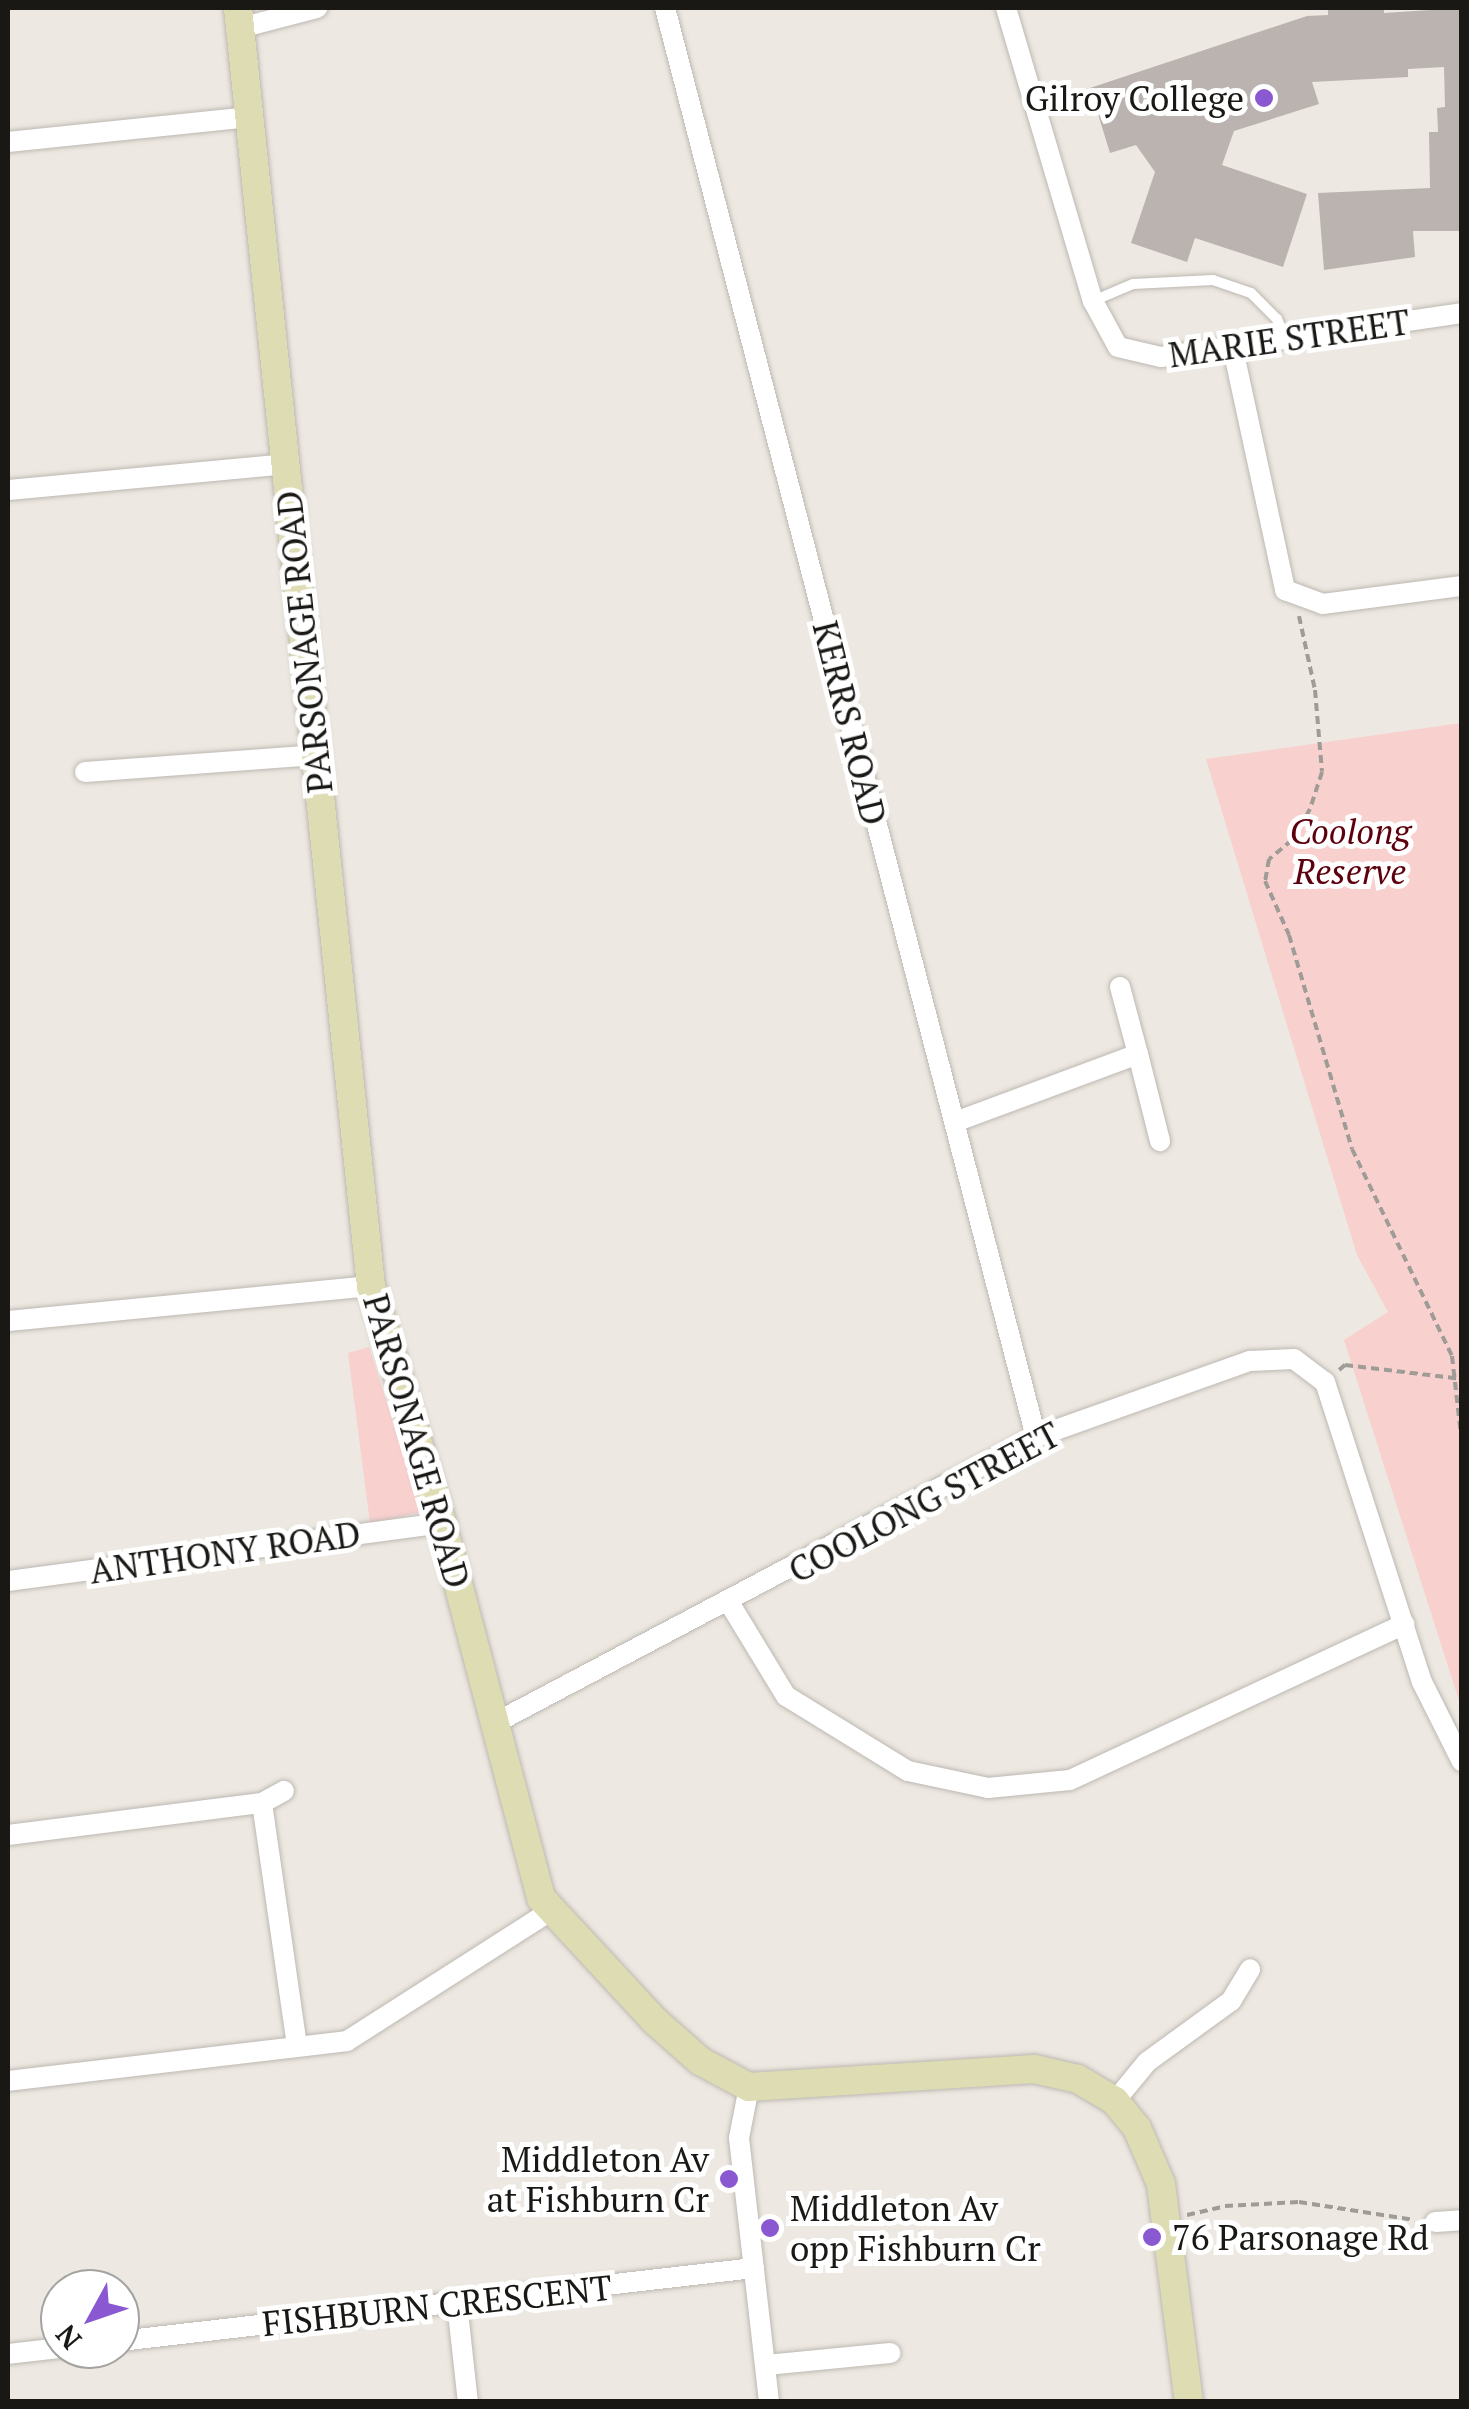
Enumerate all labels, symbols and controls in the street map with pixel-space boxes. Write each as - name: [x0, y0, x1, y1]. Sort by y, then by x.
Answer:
- place label: Gilroy College: [1025, 77, 1244, 119]
- marker: Gilroy College: [1253, 87, 1275, 109]
- street label: MARIE STREET: [1166, 300, 1412, 376]
- street label: PARSONAGE ROAD: [267, 489, 341, 795]
- street label: KERRS ROAD: [804, 617, 896, 829]
- park label: Coolong Reserve: [1289, 810, 1411, 892]
- street label: PARSONAGE ROAD: [355, 1289, 479, 1593]
- street label: COOLONG STREET: [781, 1413, 1067, 1591]
- street label: ANTHONY ROAD: [87, 1512, 363, 1592]
- place label: Middleton Av at Fishburn Cr: [487, 2138, 709, 2220]
- marker: Middleton Av at Fishburn Cr: [718, 2168, 740, 2190]
- place label: Middleton Av opp Fishburn Cr: [790, 2187, 1041, 2269]
- place label: 76 Parsonage Rd: [1172, 2216, 1429, 2258]
- marker: Middleton Av opp Fishburn Cr: [759, 2217, 781, 2239]
- marker: 76 Parsonage Rd: [1141, 2226, 1163, 2248]
- street label: FISHBURN CRESCENT: [260, 2266, 614, 2344]
- north arrow: [40, 2269, 140, 2369]
- text: N: [47, 2317, 89, 2357]

